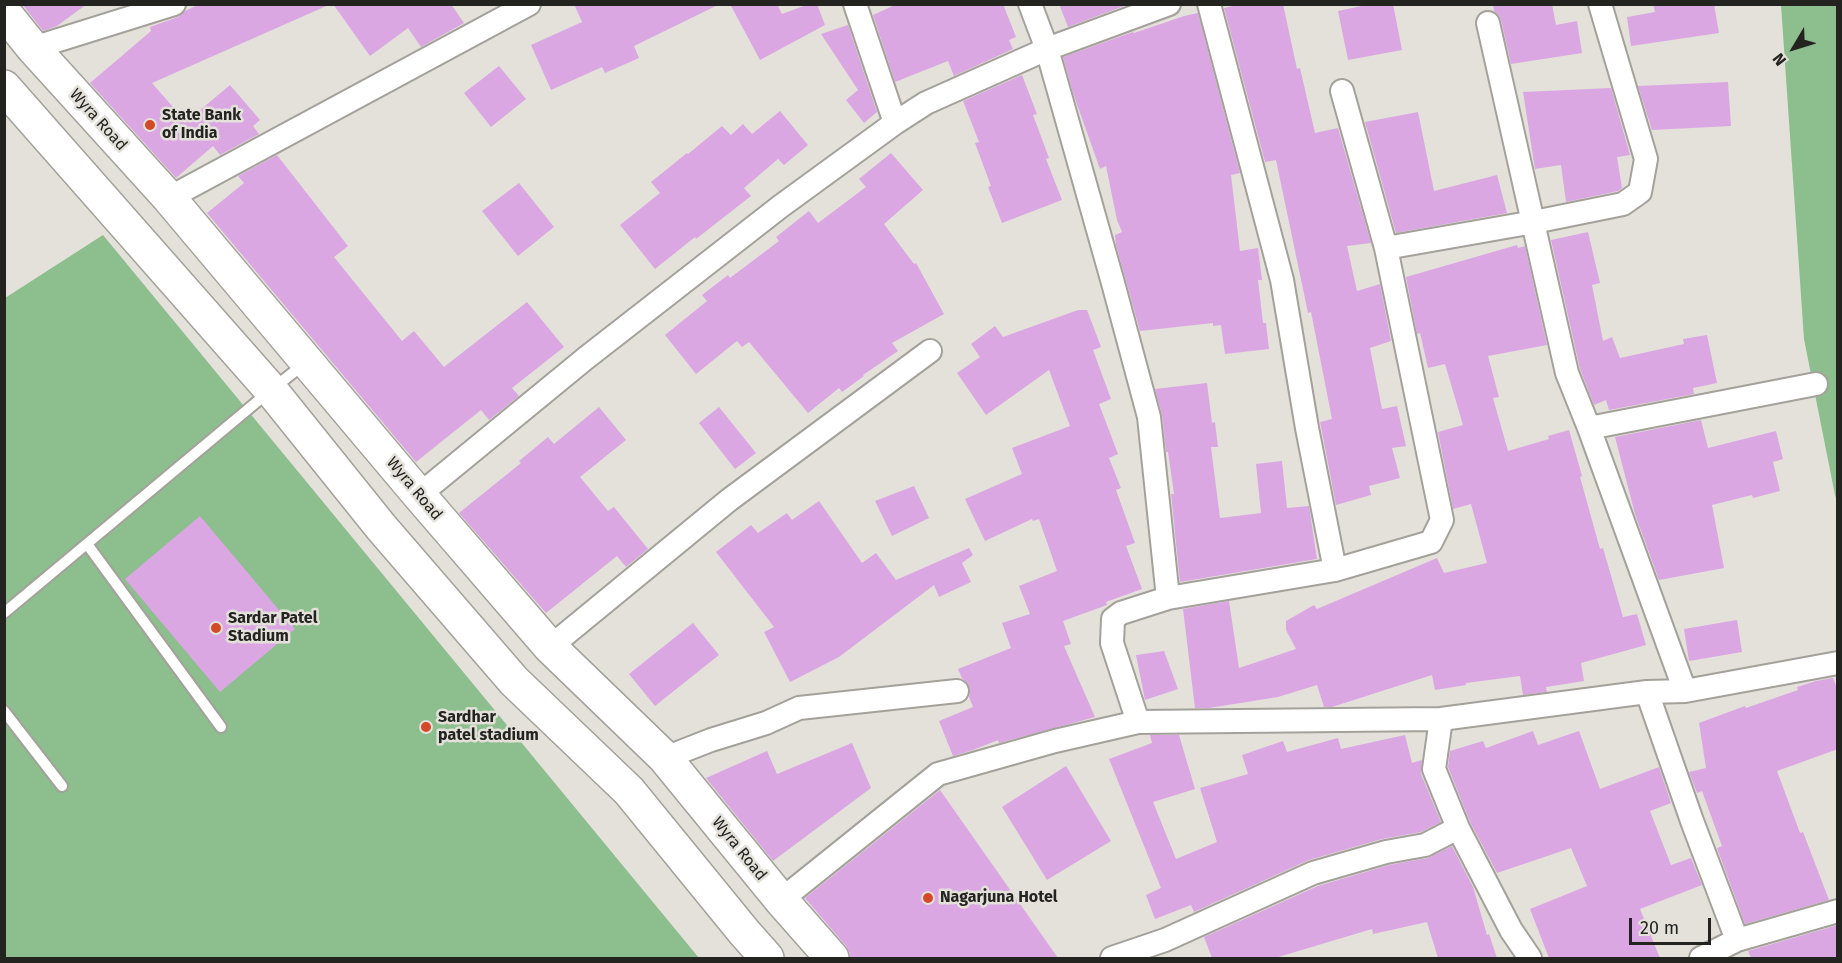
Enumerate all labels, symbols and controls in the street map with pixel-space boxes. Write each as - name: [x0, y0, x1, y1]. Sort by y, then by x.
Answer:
- north arrow: [1764, 18, 1824, 78]
- text: N: [1769, 49, 1790, 69]
- street label: Wyra Road: [65, 85, 131, 155]
- place label: State Bank of India: [162, 106, 241, 144]
- marker: State Bank of India: [143, 118, 157, 132]
- street label: Wyra Road: [382, 454, 446, 524]
- place label: Sardar Patel Stadium: [228, 609, 317, 647]
- marker: Sardar Patel Stadium: [209, 621, 223, 635]
- place label: Sardhar patel stadium: [438, 708, 539, 746]
- marker: Sardhar patel stadium: [419, 720, 433, 734]
- street label: Wyra Road: [707, 813, 771, 885]
- place label: Nagarjuna Hotel: [940, 888, 1058, 908]
- marker: Nagarjuna Hotel: [921, 891, 935, 905]
- scale bar: [1632, 906, 1714, 944]
- text: 20 m: [1640, 917, 1679, 939]

